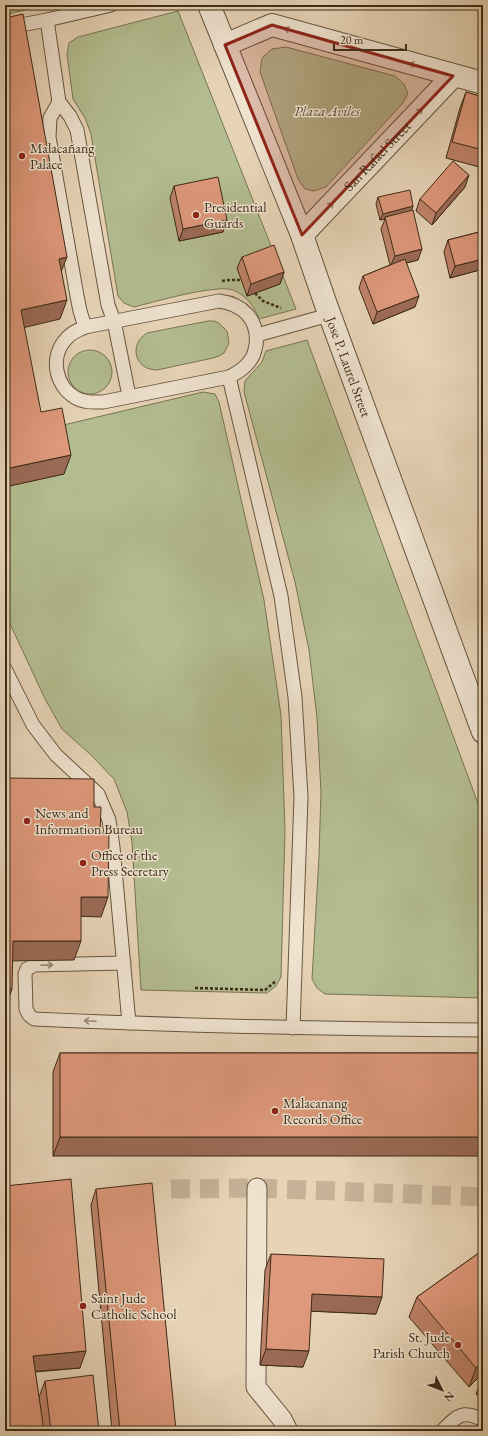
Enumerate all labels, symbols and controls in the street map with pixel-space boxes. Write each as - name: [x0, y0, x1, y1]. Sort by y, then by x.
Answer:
- one-way arrow: [284, 26, 297, 34]
- scale bar: [334, 26, 406, 52]
- text: 20 m: [340, 32, 364, 48]
- one-way arrow: [409, 61, 422, 69]
- park label: Plaza Aviles: [294, 102, 360, 120]
- one-way arrow: [413, 108, 422, 118]
- street label: San Rafael Street: [340, 117, 415, 195]
- place label: Malacañang Palace: [30, 139, 95, 173]
- marker: Malacañang Palace: [17, 151, 27, 161]
- place label: Presidential Guards: [204, 198, 267, 232]
- one-way arrow: [324, 202, 333, 212]
- marker: Presidential Guards: [191, 210, 201, 220]
- street label: Jose P. Laurel Street: [322, 313, 376, 420]
- place label: News and Information Bureau: [35, 804, 144, 838]
- marker: News and Information Bureau: [22, 816, 32, 826]
- place label: Office of the Press Secretary: [91, 846, 170, 880]
- marker: Office of the Press Secretary: [78, 858, 88, 868]
- one-way arrow: [40, 961, 53, 969]
- one-way arrow: [84, 1018, 97, 1025]
- place label: Malacanang Records Office: [283, 1094, 363, 1128]
- marker: Malacanang Records Office: [270, 1106, 280, 1116]
- place label: Saint Jude Catholic School: [91, 1289, 177, 1323]
- marker: Saint Jude Catholic School: [78, 1301, 88, 1311]
- place label: St. Jude Parish Church: [373, 1328, 451, 1362]
- marker: St. Jude Parish Church: [453, 1340, 463, 1350]
- north arrow: [422, 1370, 462, 1410]
- text: N: [441, 1389, 457, 1405]

